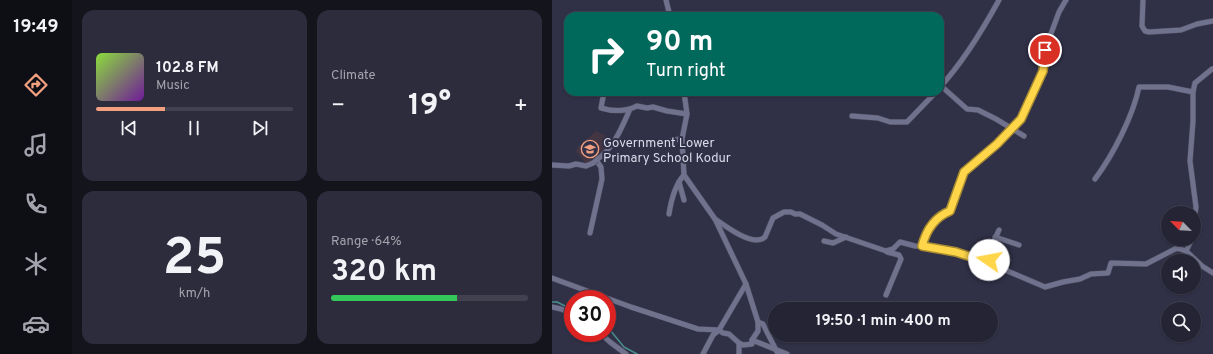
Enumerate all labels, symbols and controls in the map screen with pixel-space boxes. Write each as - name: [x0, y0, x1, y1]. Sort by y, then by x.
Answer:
- text: 19:49: [13, 16, 59, 39]
- text: 90 m: [646, 25, 713, 61]
- icon: right: [580, 28, 632, 80]
- pin: [1028, 33, 1062, 67]
- icon: arrive: [1034, 39, 1056, 61]
- text: 102.8 FM: [156, 59, 219, 78]
- text: Turn right: [646, 60, 726, 83]
- text: Climate: [331, 68, 376, 84]
- icon: directions: [22, 71, 50, 99]
- text: Music: [156, 78, 190, 94]
- text: 19°: [408, 88, 451, 125]
- text: −: [331, 93, 345, 120]
- text: +: [514, 93, 528, 120]
- icon: previous: [118, 117, 140, 139]
- icon: pause: [183, 117, 205, 139]
- icon: next: [249, 117, 271, 139]
- icon: music: [22, 131, 50, 159]
- place label: Government Lower Primary School Kodur: [603, 136, 731, 167]
- school or university icon: Government Lower Primary School Kodur: [580, 139, 600, 159]
- icon: phone: [22, 190, 50, 218]
- north arrow: [1161, 206, 1201, 246]
- map controls: [1161, 206, 1201, 342]
- text: 25: [163, 227, 226, 293]
- text: Range · 64%: [331, 234, 402, 250]
- position arrow: [968, 239, 1010, 281]
- icon: climate: [22, 250, 50, 278]
- text: 320 km: [331, 254, 437, 291]
- button: sound: [1161, 254, 1201, 294]
- text: km/h: [179, 286, 210, 302]
- speed limit sign: 30: [564, 290, 616, 342]
- button: search: [1161, 302, 1201, 342]
- icon: car: [22, 310, 50, 338]
- text: 19:50 · 1 min · 400 m: [815, 312, 951, 331]

